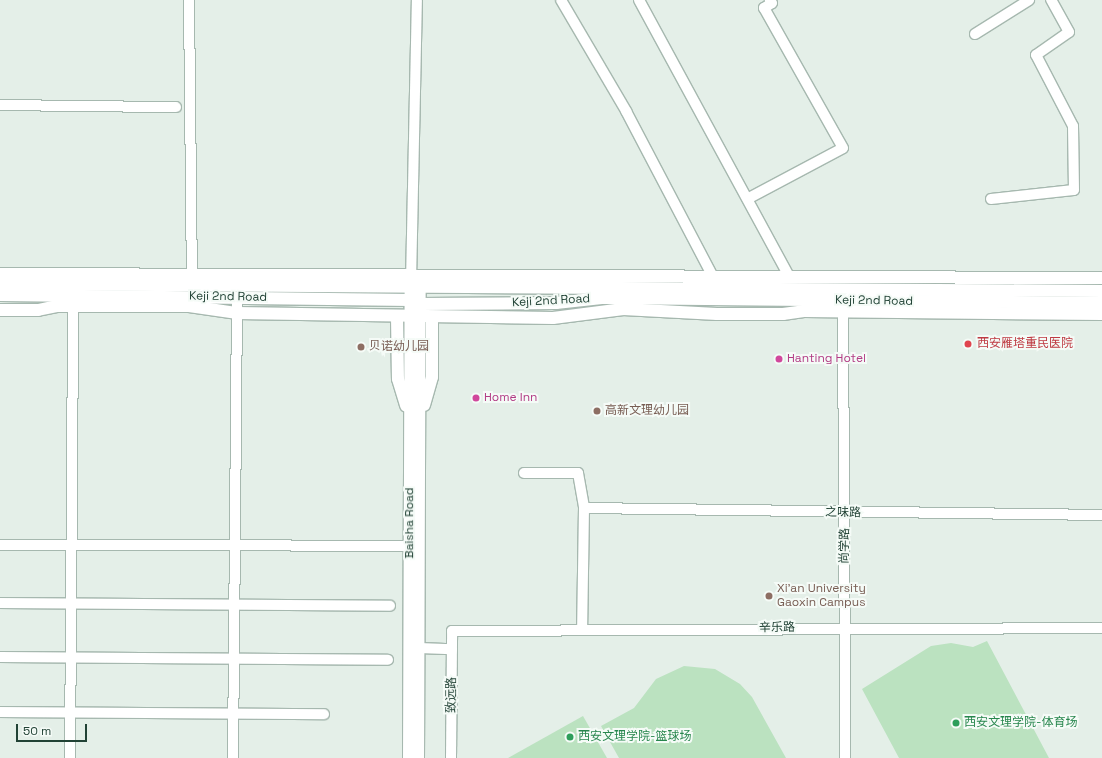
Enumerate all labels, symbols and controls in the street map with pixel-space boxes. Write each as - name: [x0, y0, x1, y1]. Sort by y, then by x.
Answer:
- street label: Keji 2nd Road: [189, 289, 267, 305]
- street label: Keji 2nd Road: [512, 292, 590, 310]
- street label: Keji 2nd Road: [835, 293, 913, 309]
- place label: 西安雁塔重民医院: [977, 337, 1073, 351]
- marker: 西安雁塔重民医院: [962, 338, 974, 350]
- place label: 贝诺幼儿园: [369, 340, 429, 354]
- marker: 贝诺幼儿园: [356, 342, 366, 352]
- place label: Hanting Hotel: [787, 352, 866, 366]
- marker: Hanting Hotel: [774, 354, 784, 364]
- place label: Home Inn: [484, 391, 537, 405]
- marker: Home Inn: [471, 393, 481, 403]
- place label: 高新文理幼儿园: [605, 404, 689, 418]
- marker: 高新文理幼儿园: [592, 406, 602, 416]
- street label: Baisha Road: [403, 488, 417, 558]
- street label: 之味路: [825, 505, 861, 521]
- street label: 尚学路: [837, 528, 853, 564]
- place label: Xi'an University Gaoxin Campus: [777, 582, 866, 610]
- marker: Xi'an University Gaoxin Campus: [764, 591, 774, 601]
- street label: 辛乐路: [759, 620, 795, 636]
- street label: 致远路: [445, 677, 459, 713]
- scale bar: [18, 716, 89, 742]
- place label: 西安文理学院-体育场: [964, 716, 1077, 730]
- marker: 西安文理学院-体育场: [951, 718, 961, 728]
- text: 50 m: [23, 723, 51, 739]
- place label: 西安文理学院-篮球场: [578, 730, 691, 744]
- marker: 西安文理学院-篮球场: [565, 732, 575, 742]

